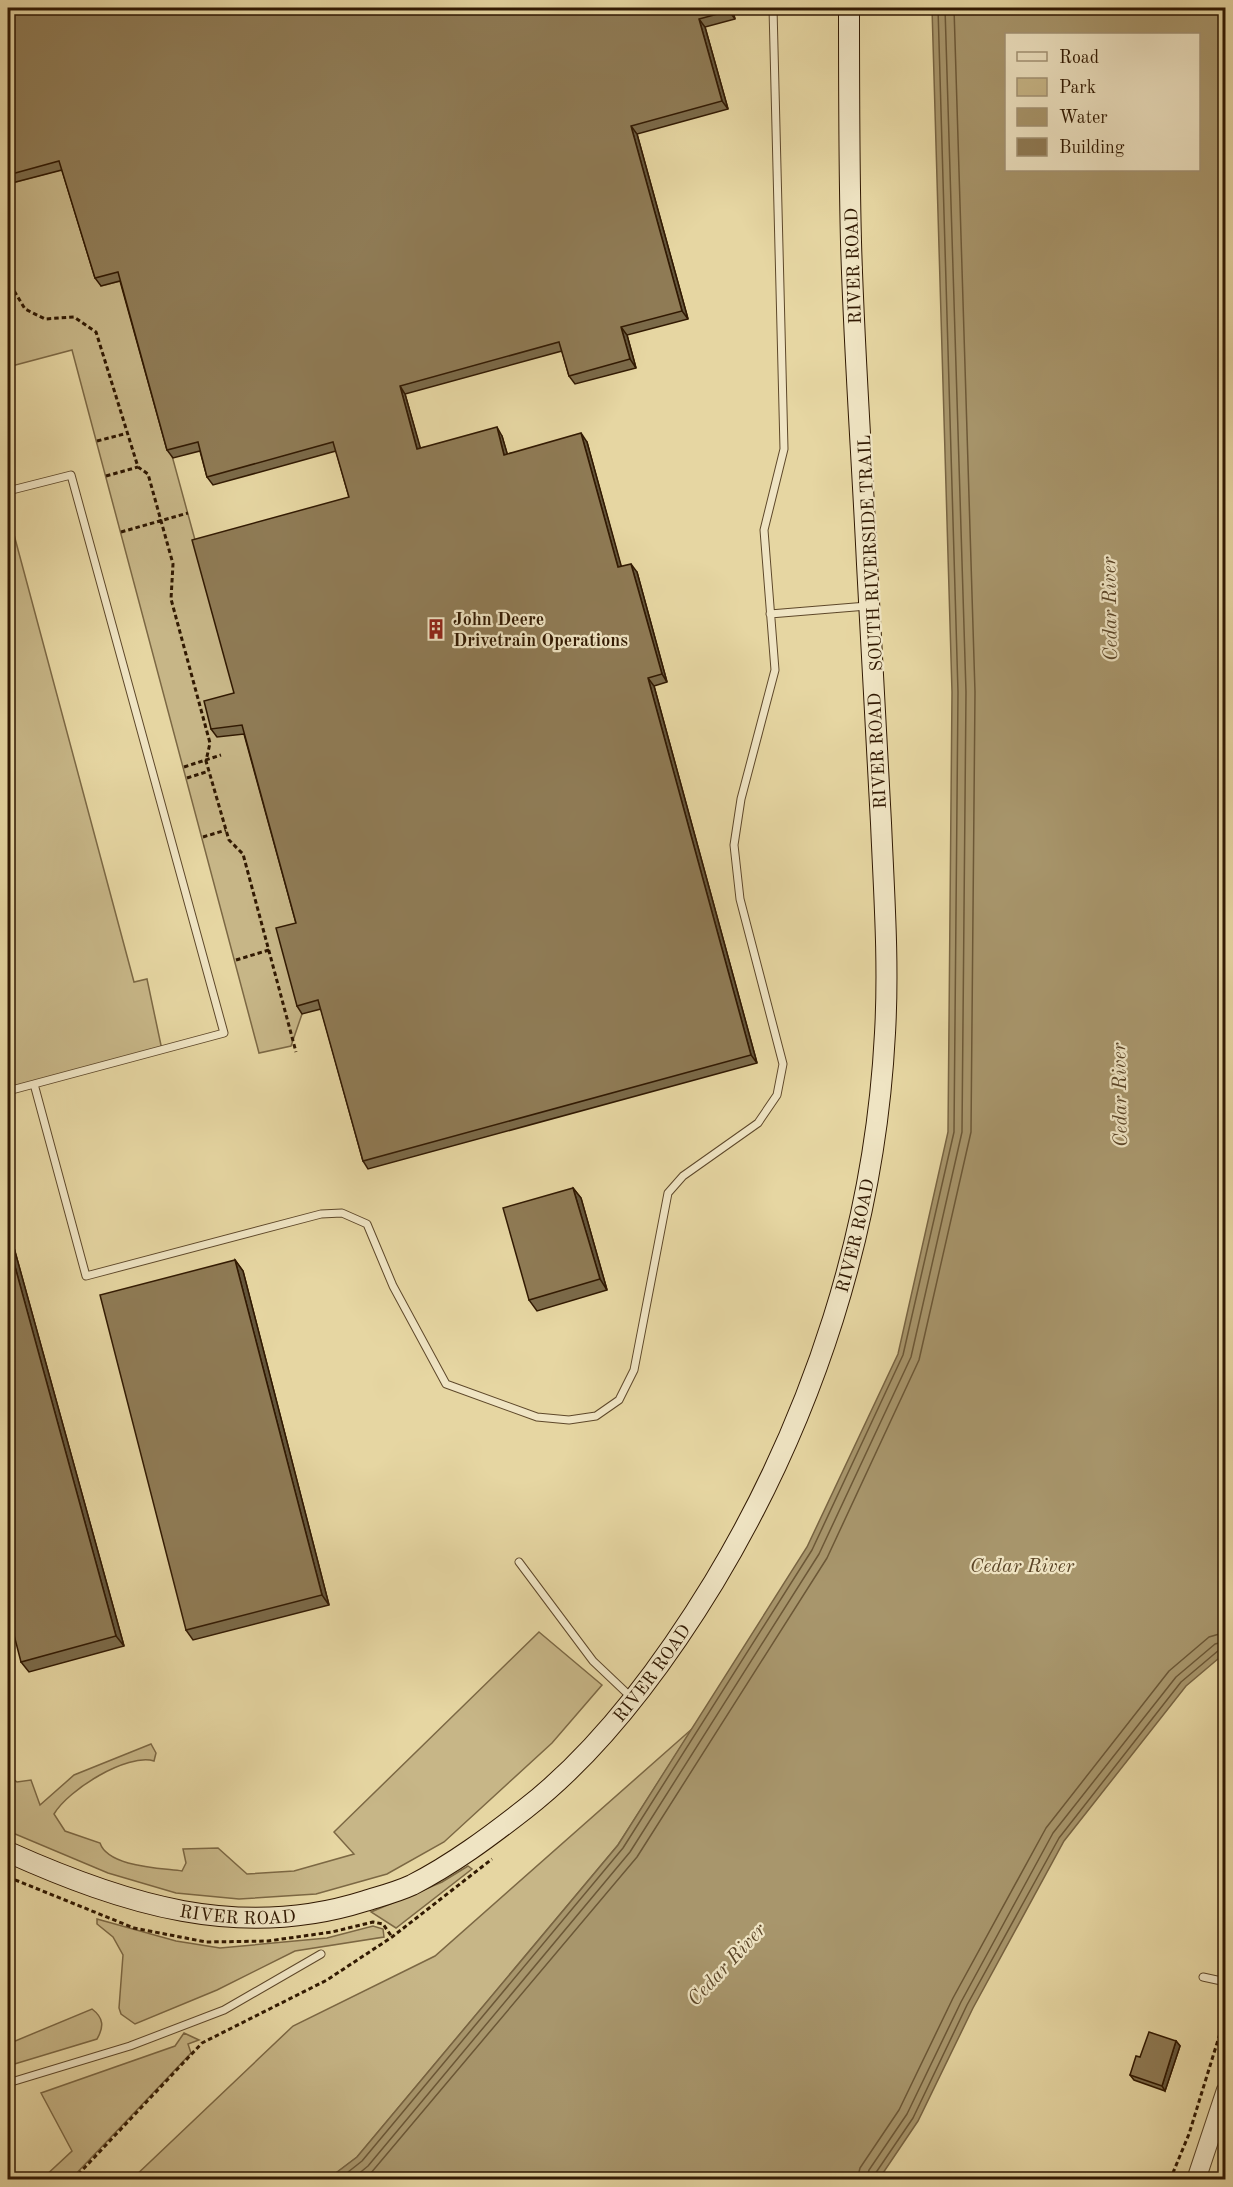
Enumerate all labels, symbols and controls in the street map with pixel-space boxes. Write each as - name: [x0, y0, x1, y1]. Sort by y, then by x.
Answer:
- legend: [1005, 33, 1200, 171]
- text: Road: [1059, 49, 1099, 67]
- text: Park: [1059, 79, 1096, 97]
- text: Water: [1059, 109, 1108, 127]
- text: Building: [1059, 139, 1125, 157]
- street label: RIVER ROAD: [843, 207, 865, 324]
- street label: SOUTH RIVERSIDE TRAIL: [856, 434, 886, 672]
- water label: Cedar River: [1100, 556, 1122, 661]
- place label: John Deere Drivetrain Operations: [453, 611, 628, 650]
- building icon: John Deere Drivetrain Operations: [424, 617, 448, 641]
- street label: RIVER ROAD: [866, 692, 890, 810]
- water label: Cedar River: [1110, 1042, 1132, 1147]
- street label: RIVER ROAD: [834, 1177, 878, 1295]
- water label: Cedar River: [970, 1557, 1075, 1577]
- street label: RIVER ROAD: [611, 1621, 694, 1726]
- street label: RIVER ROAD: [178, 1903, 296, 1928]
- water label: Cedar River: [685, 1920, 771, 2010]

